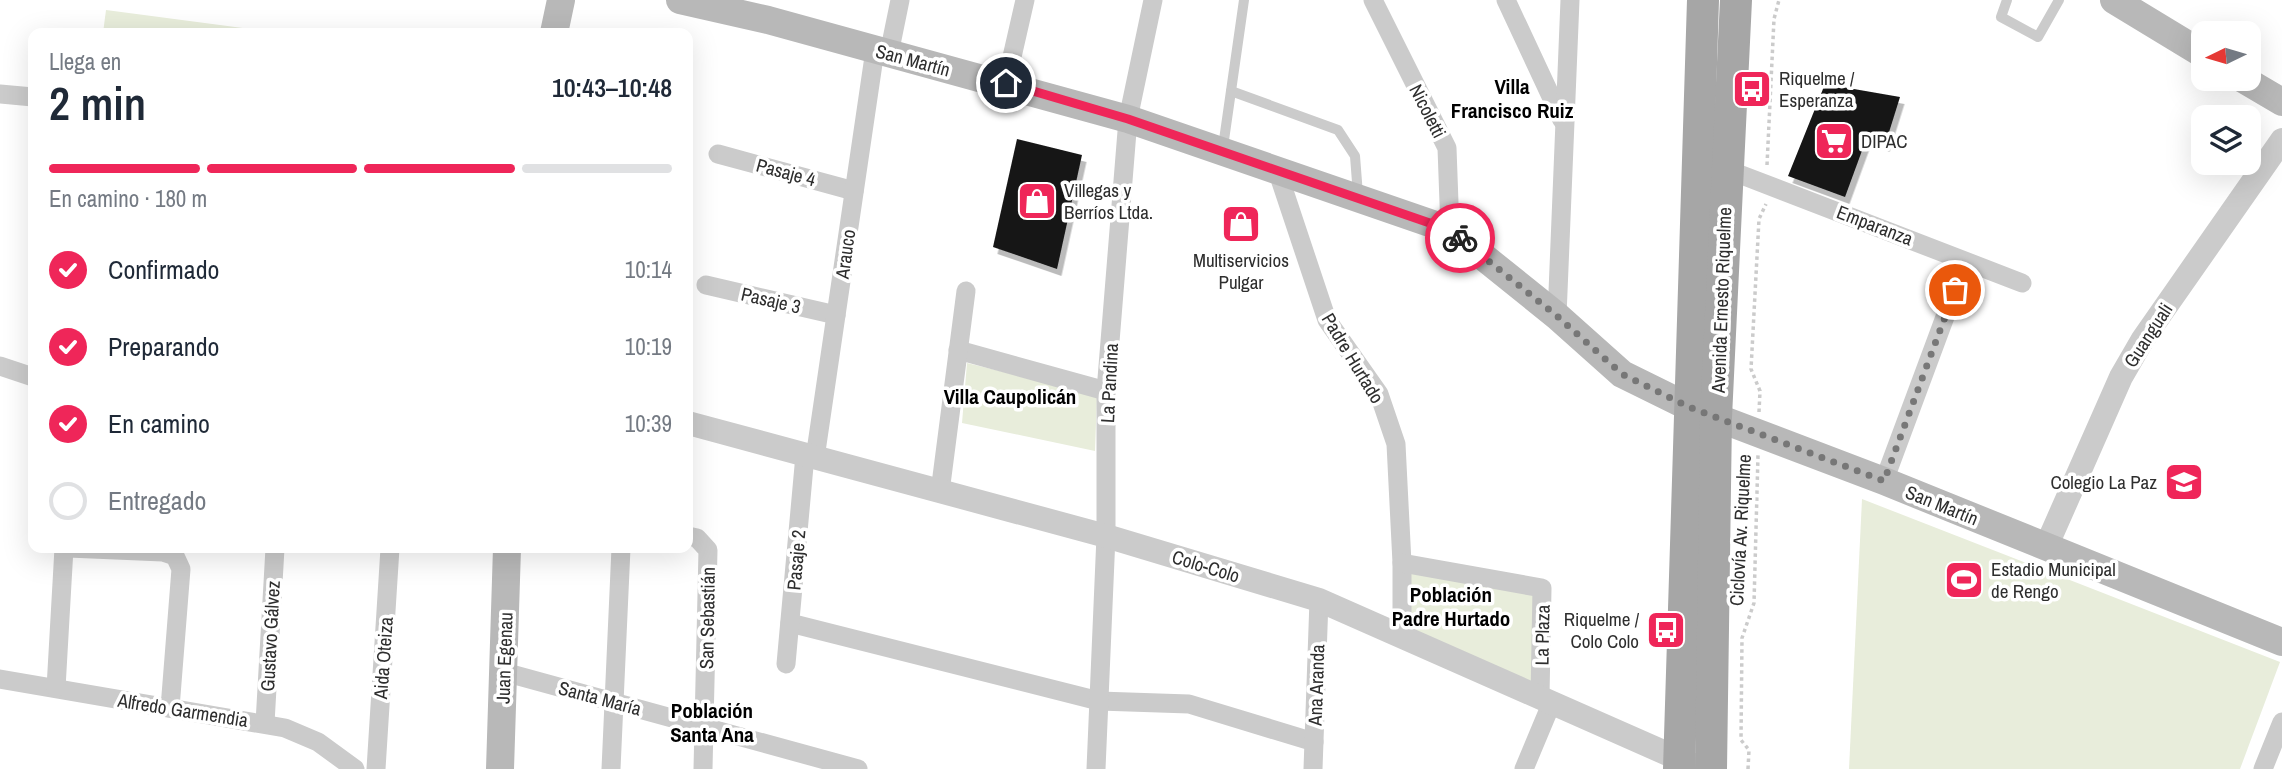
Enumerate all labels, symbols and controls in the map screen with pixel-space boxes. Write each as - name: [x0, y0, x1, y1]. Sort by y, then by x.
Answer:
- north arrow: [2191, 21, 2261, 91]
- map controls: [2191, 21, 2261, 175]
- street label: San Martín: [873, 38, 953, 82]
- text: Llega en: [49, 46, 121, 77]
- pin: [976, 53, 1036, 113]
- icon: home: [987, 64, 1025, 102]
- place label: Riquelme / Esperanza: [1779, 65, 1855, 113]
- bus stop icon: Riquelme / Esperanza: [1731, 68, 1773, 110]
- text: 10:43–10:48: [552, 70, 672, 105]
- text: 2 min: [49, 72, 146, 134]
- district label: Villa Francisco Ruiz: [1451, 72, 1574, 125]
- street label: Nicoletti: [1403, 80, 1453, 142]
- button: layers: [2191, 105, 2261, 175]
- supermarket icon: DIPAC: [1813, 120, 1855, 162]
- place label: DIPAC: [1861, 128, 1907, 154]
- street label: Pasaje 4: [753, 152, 819, 192]
- place label: Villegas y Berríos Ltda.: [1064, 177, 1153, 225]
- shop icon: Villegas y Berríos Ltda.: [1016, 180, 1058, 222]
- text: En camino · 180 m: [49, 183, 207, 214]
- street label: Emparanza: [1833, 199, 1917, 252]
- shop icon: Multiservicios Pulgar: [1220, 203, 1262, 245]
- courier: [1425, 203, 1495, 273]
- street label: Avenida Ernesto Riquelme: [1705, 207, 1737, 394]
- icon: bike: [1441, 219, 1479, 257]
- street label: Arauco: [829, 228, 861, 281]
- place label: Multiservicios Pulgar: [1193, 247, 1289, 295]
- icon: check: [49, 251, 87, 289]
- text: Confirmado: [108, 252, 219, 287]
- text: 10:14: [625, 254, 672, 285]
- pin: [1925, 260, 1985, 320]
- icon: bag: [1936, 271, 1974, 309]
- street label: Pasaje 3: [739, 281, 803, 319]
- street label: Guanguali: [2118, 298, 2178, 372]
- street label: Padre Hurtado: [1316, 308, 1390, 408]
- icon: check: [49, 328, 87, 366]
- text: Preparando: [108, 329, 219, 364]
- text: 10:19: [625, 331, 672, 362]
- street label: La Pandina: [1094, 342, 1124, 423]
- district label: Villa Caupolicán: [944, 382, 1076, 411]
- icon: check: [49, 405, 87, 443]
- text: En camino: [108, 406, 210, 441]
- text: 10:39: [625, 408, 672, 439]
- street label: Ciclovía Av. Riquelme: [1723, 453, 1757, 607]
- school or university icon: Colegio La Paz: [2163, 461, 2205, 503]
- place label: Colegio La Paz: [2050, 469, 2157, 495]
- street label: San Martín: [1902, 479, 1982, 531]
- text: Entregado: [108, 483, 206, 518]
- street label: Pasaje 2: [780, 529, 812, 591]
- street label: Colo-Colo: [1169, 543, 1243, 589]
- place label: Estadio Municipal de Rengo: [1991, 556, 2116, 604]
- sports icon: Estadio Municipal de Rengo: [1943, 559, 1985, 601]
- street label: San Sebastián: [693, 567, 721, 669]
- street label: Gustavo Gálvez: [254, 580, 286, 692]
- district label: Población Padre Hurtado: [1392, 580, 1510, 633]
- street label: La Plaza: [1528, 604, 1556, 666]
- place label: Riquelme / Colo Colo: [1564, 606, 1640, 654]
- bus stop icon: Riquelme / Colo Colo: [1645, 609, 1687, 651]
- street label: Juan Egenau: [489, 612, 519, 704]
- street label: Aida Oteiza: [367, 616, 399, 701]
- street label: Ana Aranda: [1302, 644, 1330, 727]
- street label: Santa María: [556, 674, 645, 722]
- street label: Alfredo Garmendia: [115, 687, 250, 733]
- district label: Población Santa Ana: [670, 696, 754, 749]

